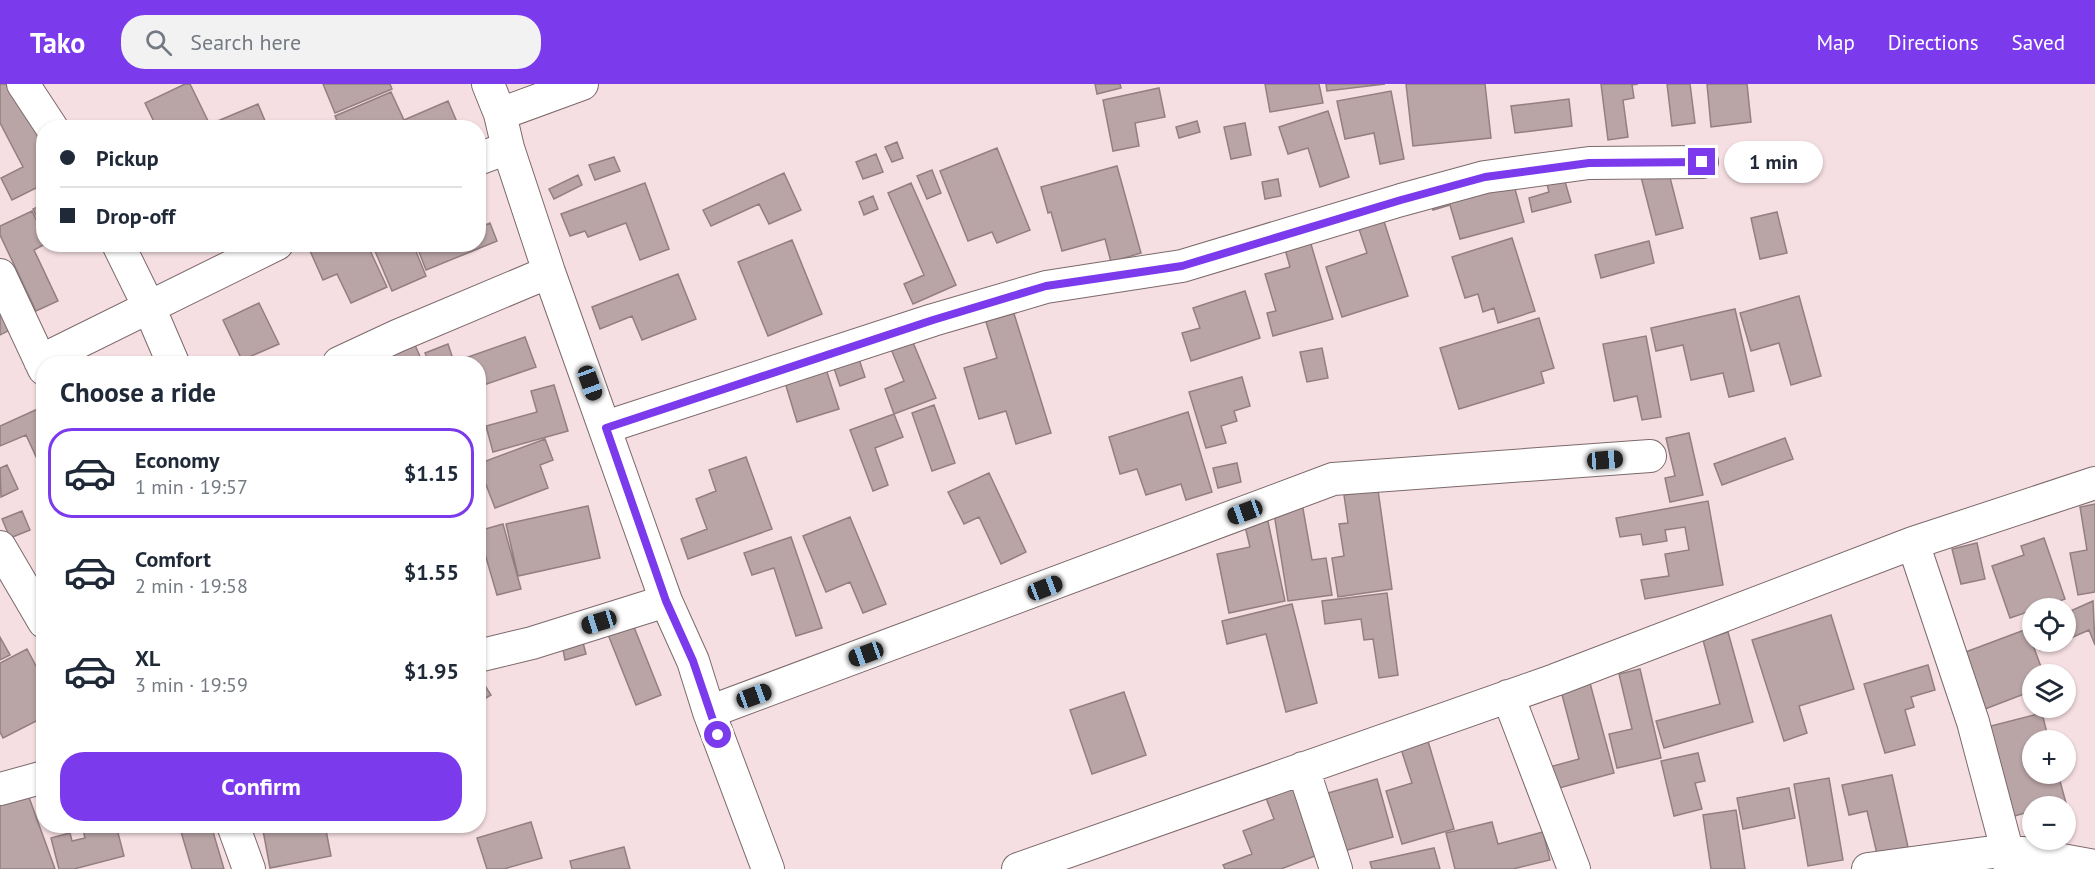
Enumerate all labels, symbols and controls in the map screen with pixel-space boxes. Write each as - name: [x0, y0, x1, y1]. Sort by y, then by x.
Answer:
- search box: [121, 15, 541, 69]
- text: Tako: [30, 24, 85, 61]
- icon: search: [142, 26, 175, 59]
- text: Search here: [190, 28, 301, 56]
- text: Map: [1816, 29, 1855, 56]
- text: Directions: [1888, 29, 1979, 56]
- text: Saved: [2012, 29, 2065, 56]
- callout: 1 min: [1723, 141, 1822, 183]
- text: Pickup: [96, 144, 159, 172]
- route end: [1688, 148, 1715, 175]
- text: 1 min: [1749, 149, 1798, 175]
- text: Drop-off: [96, 202, 175, 230]
- car: [575, 363, 605, 403]
- text: Choose a ride: [60, 375, 216, 409]
- icon: car: [63, 446, 117, 500]
- text: Economy: [135, 446, 219, 474]
- car: [1586, 450, 1624, 470]
- text: $1.15: [404, 459, 459, 487]
- text: 1 min · 19:57: [135, 474, 248, 500]
- car: [1225, 497, 1265, 527]
- icon: car: [63, 545, 117, 599]
- text: Comfort: [135, 545, 211, 573]
- text: $1.55: [404, 558, 459, 586]
- text: 2 min · 19:58: [135, 573, 248, 599]
- car: [1025, 573, 1065, 603]
- map controls: [2022, 598, 2076, 850]
- button: locate: [2022, 598, 2076, 652]
- car: [579, 608, 619, 636]
- car: [846, 639, 886, 669]
- icon: car: [63, 644, 117, 698]
- text: XL: [135, 644, 160, 672]
- text: $1.95: [404, 657, 459, 685]
- button: layers: [2022, 664, 2076, 718]
- text: 3 min · 19:59: [135, 672, 248, 698]
- car: [734, 681, 774, 711]
- route start: [704, 721, 731, 748]
- button: +: [2022, 730, 2076, 784]
- button: Confirm: [60, 752, 462, 821]
- button: −: [2022, 796, 2076, 850]

